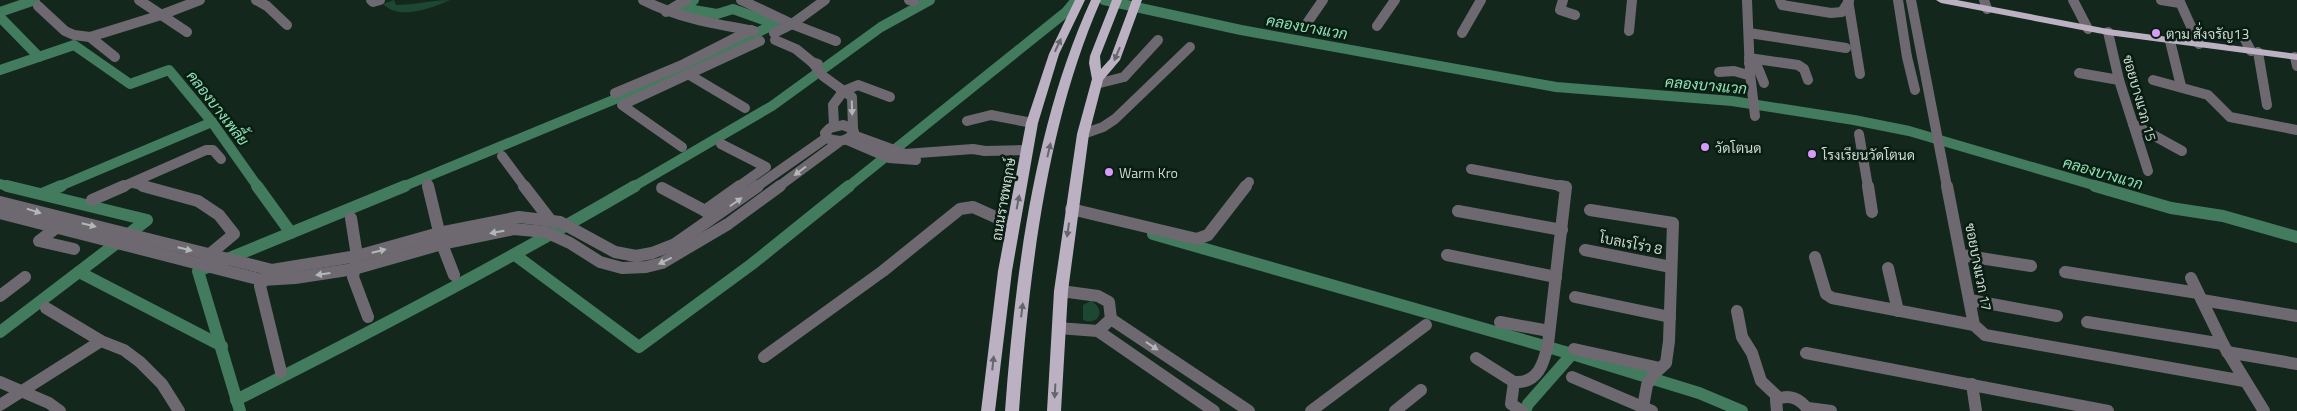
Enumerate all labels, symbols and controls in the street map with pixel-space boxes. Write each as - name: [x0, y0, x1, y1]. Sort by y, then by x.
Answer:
- water label: คลองบางแวก: [1265, 9, 1349, 45]
- place label: ตาม สั่งจรัญ13: [2166, 22, 2249, 44]
- marker: ตาม สั่งจรัญ13: [2150, 27, 2162, 39]
- one-way arrow: [1055, 38, 1063, 52]
- one-way arrow: [1113, 47, 1121, 61]
- street label: ซอยบางแวก 15: [2118, 52, 2162, 144]
- water label: คลองบางเพลี้ย: [181, 64, 257, 151]
- water label: คลองบางแวก: [1664, 70, 1748, 100]
- one-way arrow: [849, 100, 857, 116]
- place label: วัดโตนด: [1715, 137, 1761, 158]
- marker: วัดโตนด: [1699, 141, 1711, 153]
- one-way arrow: [1045, 143, 1053, 158]
- place label: โรงเรียนวัดโตนด: [1821, 144, 1915, 165]
- marker: โรงเรียนวัดโตนด: [1806, 148, 1818, 160]
- water label: คลองบางแวก: [2060, 151, 2146, 195]
- street label: ถนนราชพฤกษ์: [985, 155, 1021, 242]
- place label: Warm Kro: [1119, 162, 1178, 183]
- one-way arrow: [793, 166, 807, 176]
- marker: Warm Kro: [1103, 166, 1115, 178]
- one-way arrow: [1014, 194, 1022, 210]
- one-way arrow: [729, 198, 742, 208]
- one-way arrow: [26, 207, 41, 215]
- one-way arrow: [81, 221, 96, 229]
- street label: ซอยบางแวก 17: [1960, 221, 1998, 313]
- one-way arrow: [1064, 222, 1072, 238]
- street label: โบลเรโร่ว 8: [1597, 226, 1664, 259]
- one-way arrow: [489, 229, 505, 237]
- one-way arrow: [177, 245, 192, 253]
- one-way arrow: [372, 247, 387, 255]
- one-way arrow: [658, 257, 672, 265]
- one-way arrow: [314, 270, 330, 278]
- one-way arrow: [1018, 302, 1026, 318]
- one-way arrow: [1145, 341, 1158, 351]
- one-way arrow: [989, 354, 997, 370]
- one-way arrow: [1050, 384, 1058, 400]

